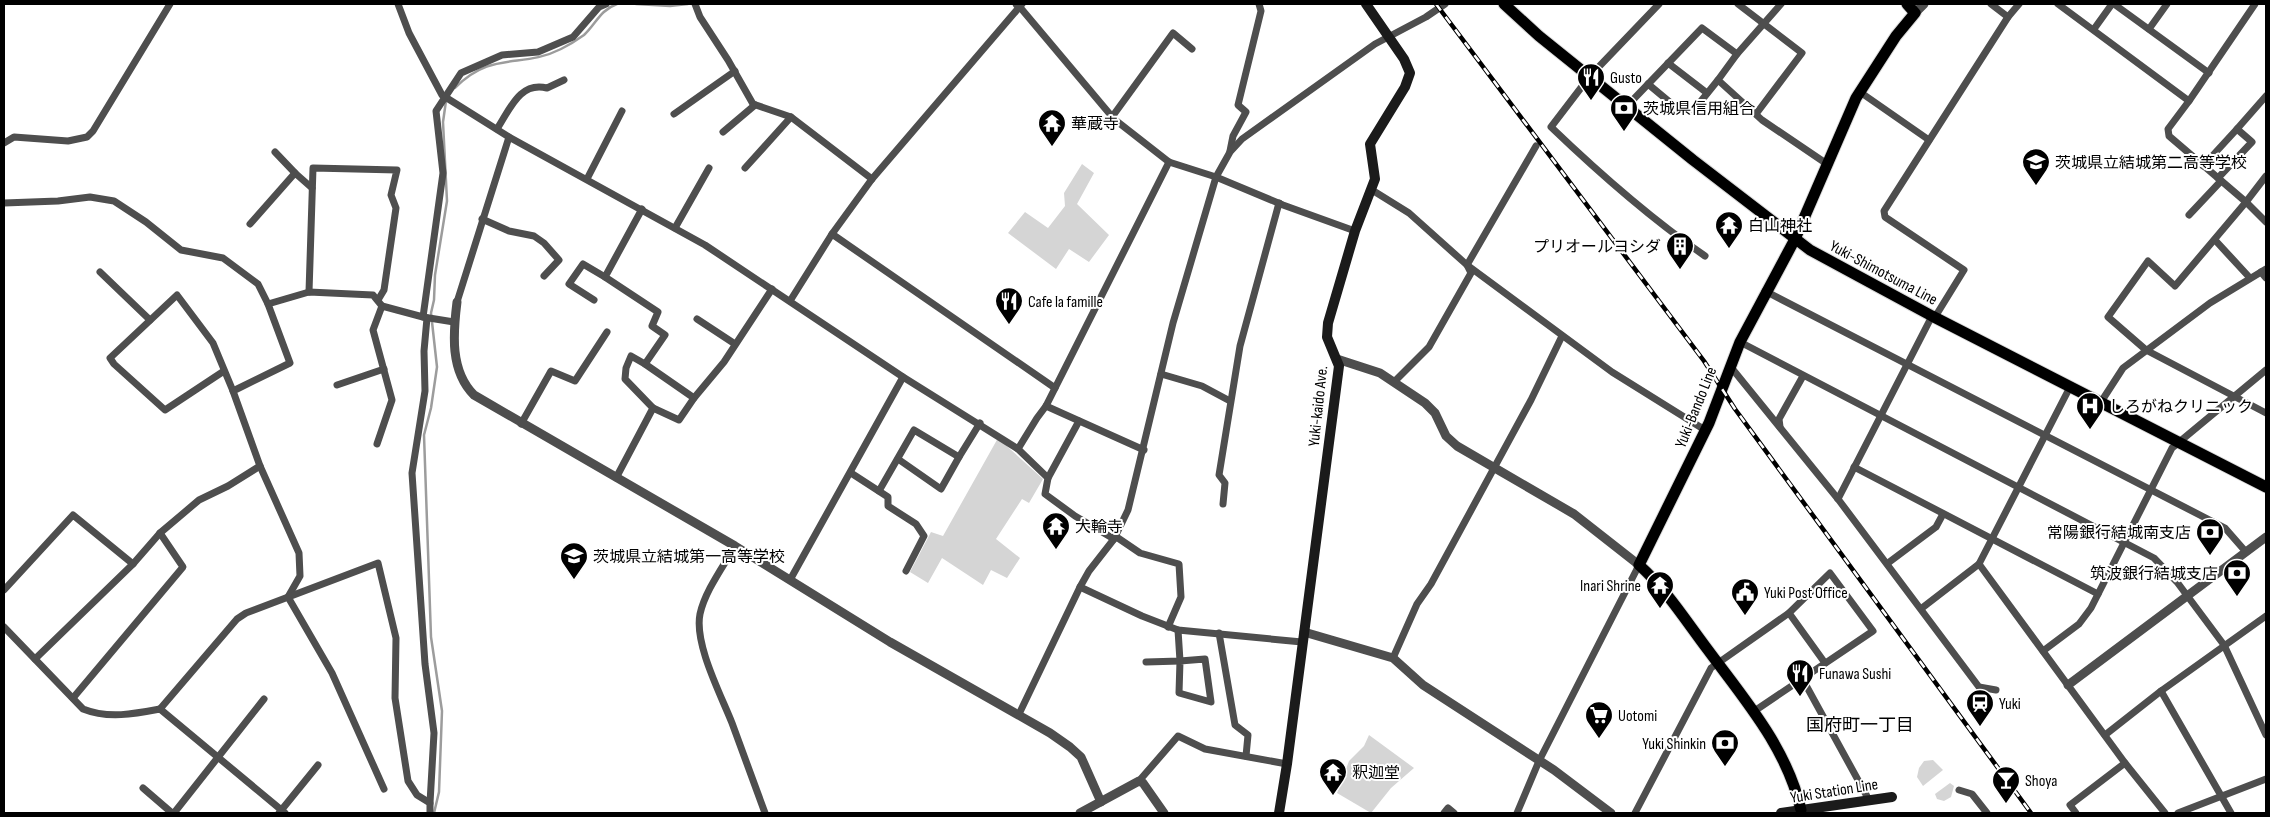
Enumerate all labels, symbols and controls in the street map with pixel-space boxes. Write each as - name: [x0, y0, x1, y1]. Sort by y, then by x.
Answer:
- restaurant icon: Gusto: [1576, 62, 1606, 101]
- place label: Gusto: [1610, 69, 1642, 88]
- bank icon: 茨城県信用組合: [1609, 93, 1639, 132]
- place label: 茨城県信用組合: [1643, 100, 1755, 119]
- temple icon: 華蔵寺: [1037, 108, 1067, 147]
- place label: 華蔵寺: [1071, 115, 1119, 134]
- school or university icon: 茨城県立結城第二高等学校: [2021, 147, 2051, 186]
- place label: 茨城県立結城第二高等学校: [2055, 154, 2247, 173]
- temple icon: 白山神社: [1714, 210, 1744, 249]
- place label: 白山神社: [1748, 217, 1812, 236]
- building icon: プリオールヨシダ: [1665, 231, 1695, 270]
- street label: Yuki-Shimotsuma Line: [1826, 237, 1941, 310]
- place label: プリオールヨシダ: [1533, 238, 1661, 257]
- restaurant icon: Cafe la famille: [994, 286, 1024, 325]
- place label: Cafe la famille: [1028, 293, 1103, 312]
- street label: Yuki-Bando Line: [1671, 364, 1721, 451]
- street label: Yuki-kaido Ave.: [1305, 365, 1332, 447]
- hospital icon: しろがねクリニック: [2075, 391, 2105, 430]
- place label: しろがねクリニック: [2109, 398, 2253, 417]
- temple icon: 大輪寺: [1041, 511, 1071, 550]
- bank icon: 常陽銀行結城南支店: [2195, 517, 2225, 556]
- place label: 大輪寺: [1075, 518, 1123, 537]
- place label: 常陽銀行結城南支店: [2047, 524, 2191, 543]
- school or university icon: 茨城県立結城第一高等学校: [559, 541, 589, 580]
- place label: 茨城県立結城第一高等学校: [593, 548, 785, 567]
- bank icon: 筑波銀行結城支店: [2222, 558, 2252, 597]
- place label: 筑波銀行結城支店: [2090, 565, 2218, 584]
- temple icon: Inari Shrine: [1645, 570, 1675, 609]
- place label: Inari Shrine: [1580, 577, 1641, 596]
- public building icon: Yuki Post Office: [1730, 577, 1760, 616]
- place label: Yuki Post Office: [1764, 584, 1848, 603]
- restaurant icon: Funawa Sushi: [1785, 658, 1815, 697]
- place label: Funawa Sushi: [1819, 665, 1891, 684]
- station icon: Yuki: [1965, 688, 1995, 727]
- place label: Yuki: [1999, 695, 2021, 714]
- supermarket icon: Uotomi: [1584, 700, 1614, 739]
- place label: Uotomi: [1618, 707, 1657, 726]
- district label: 国府町一丁目: [1806, 715, 1914, 736]
- bank icon: Yuki Shinkin: [1710, 728, 1740, 767]
- place label: Yuki Shinkin: [1642, 735, 1706, 754]
- temple icon: 釈迦堂: [1318, 757, 1348, 796]
- place label: 釈迦堂: [1352, 764, 1400, 783]
- bar icon: Shoya: [1991, 765, 2021, 804]
- place label: Shoya: [2025, 772, 2057, 791]
- street label: Yuki Station Line: [1789, 775, 1879, 808]

